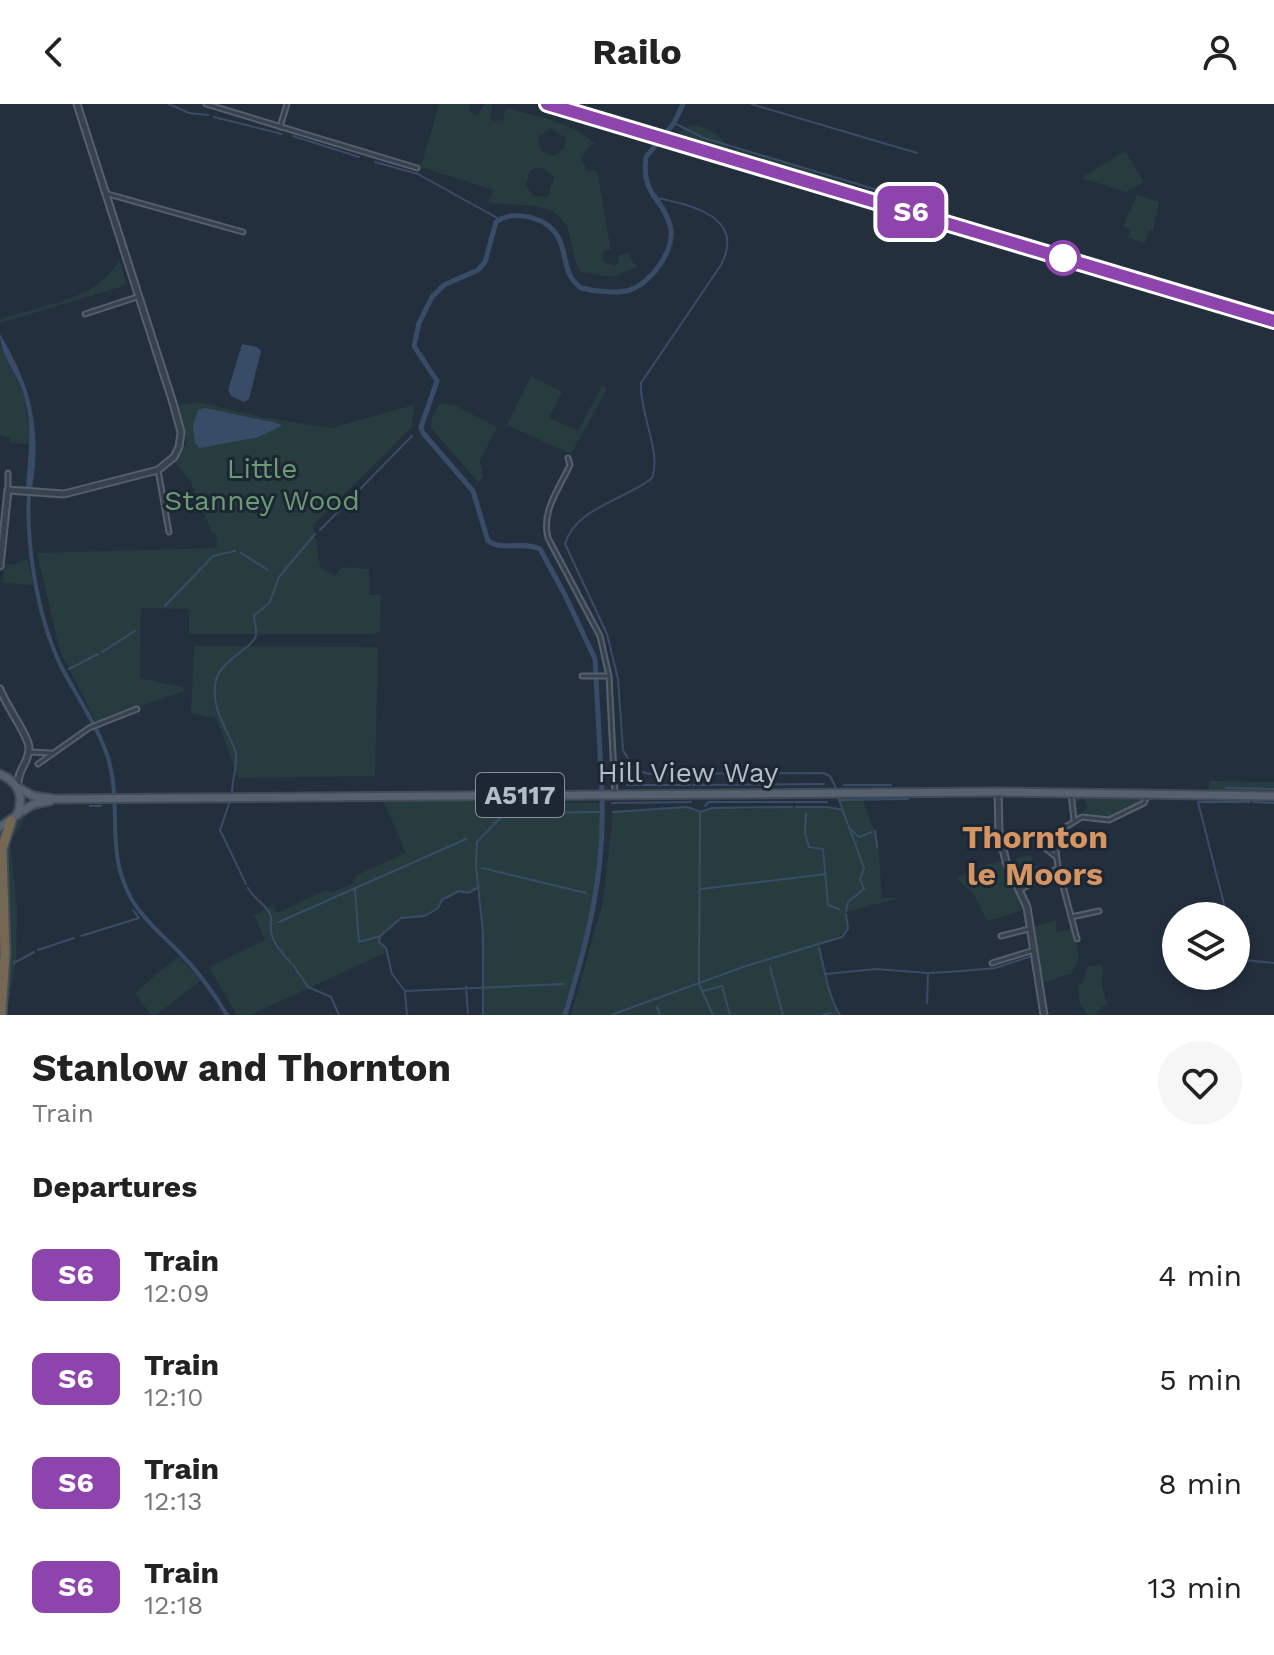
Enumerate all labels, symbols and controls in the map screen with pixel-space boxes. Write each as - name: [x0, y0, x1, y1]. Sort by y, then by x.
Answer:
- icon: back: [32, 30, 76, 74]
- icon: person: [1198, 30, 1242, 74]
- text: Railo: [592, 31, 682, 73]
- line badge: S6: [875, 186, 947, 238]
- text: S6: [893, 195, 929, 228]
- unlabelled marker: [1046, 241, 1080, 275]
- park label: Little Stanney Wood: [164, 452, 360, 517]
- street label: Hill View Way: [597, 756, 779, 789]
- road number: A5117: [476, 773, 564, 817]
- district label: Thornton le Moors: [962, 818, 1108, 893]
- map controls: [1162, 902, 1250, 990]
- button: layers: [1162, 902, 1250, 990]
- button: heart: [1158, 1041, 1242, 1125]
- text: Stanlow and Thornton: [32, 1046, 451, 1090]
- text: Train: [32, 1098, 94, 1128]
- text: Departures: [32, 1169, 197, 1204]
- text: Train: [144, 1243, 219, 1278]
- text: S6: [58, 1258, 94, 1291]
- text: 4 min: [1158, 1258, 1242, 1293]
- text: 12:09: [144, 1278, 209, 1308]
- text: Train: [144, 1347, 219, 1382]
- text: S6: [58, 1362, 94, 1395]
- text: 5 min: [1159, 1362, 1242, 1397]
- text: 12:10: [144, 1382, 203, 1412]
- text: Train: [144, 1451, 219, 1486]
- text: S6: [58, 1466, 94, 1499]
- text: 8 min: [1158, 1466, 1242, 1501]
- text: 12:13: [144, 1486, 202, 1516]
- text: Train: [144, 1555, 219, 1590]
- text: S6: [58, 1570, 94, 1603]
- text: 13 min: [1147, 1570, 1242, 1605]
- text: 12:18: [144, 1590, 203, 1620]

